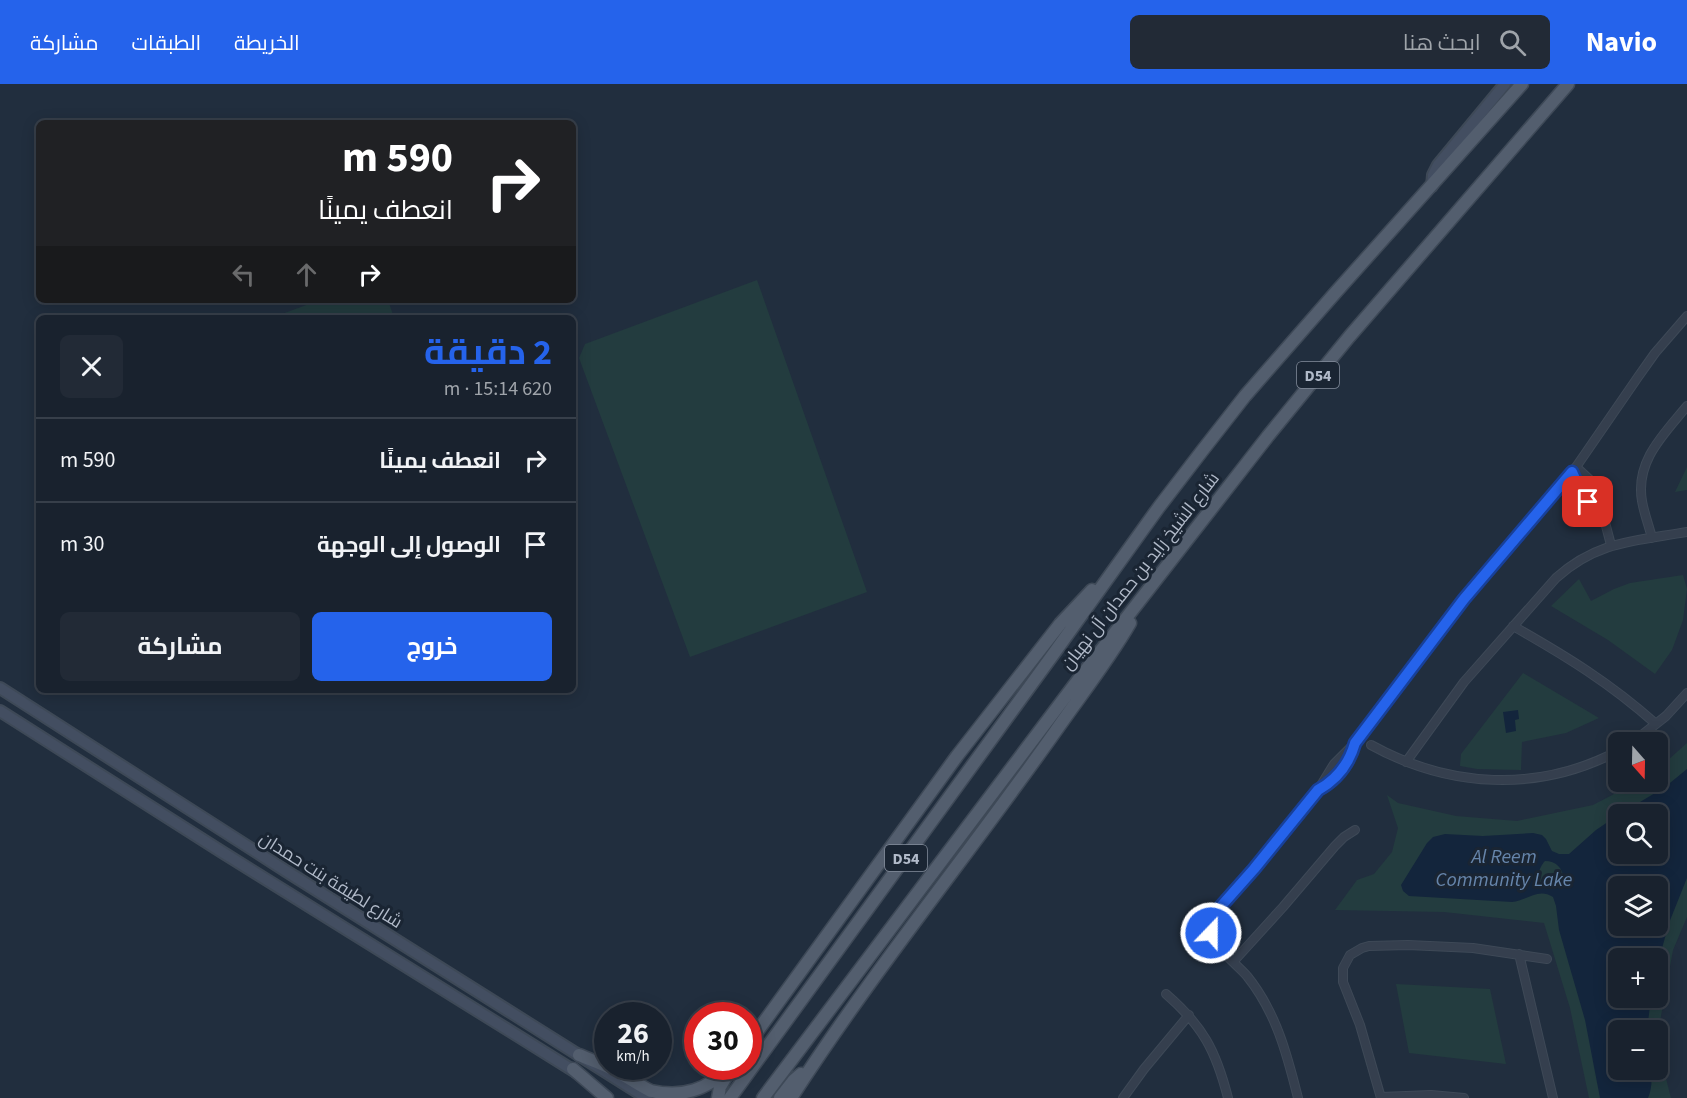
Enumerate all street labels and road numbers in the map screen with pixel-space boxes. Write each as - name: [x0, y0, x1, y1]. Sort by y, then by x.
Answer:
- road number: D54: [1297, 362, 1339, 388]
- street label: شارع الشيخ زايد بن حمدان آل نهيان: [1055, 467, 1225, 675]
- street label: شارع لطيفة بنت حمدان: [254, 826, 407, 935]
- road number: D54: [885, 845, 927, 871]

